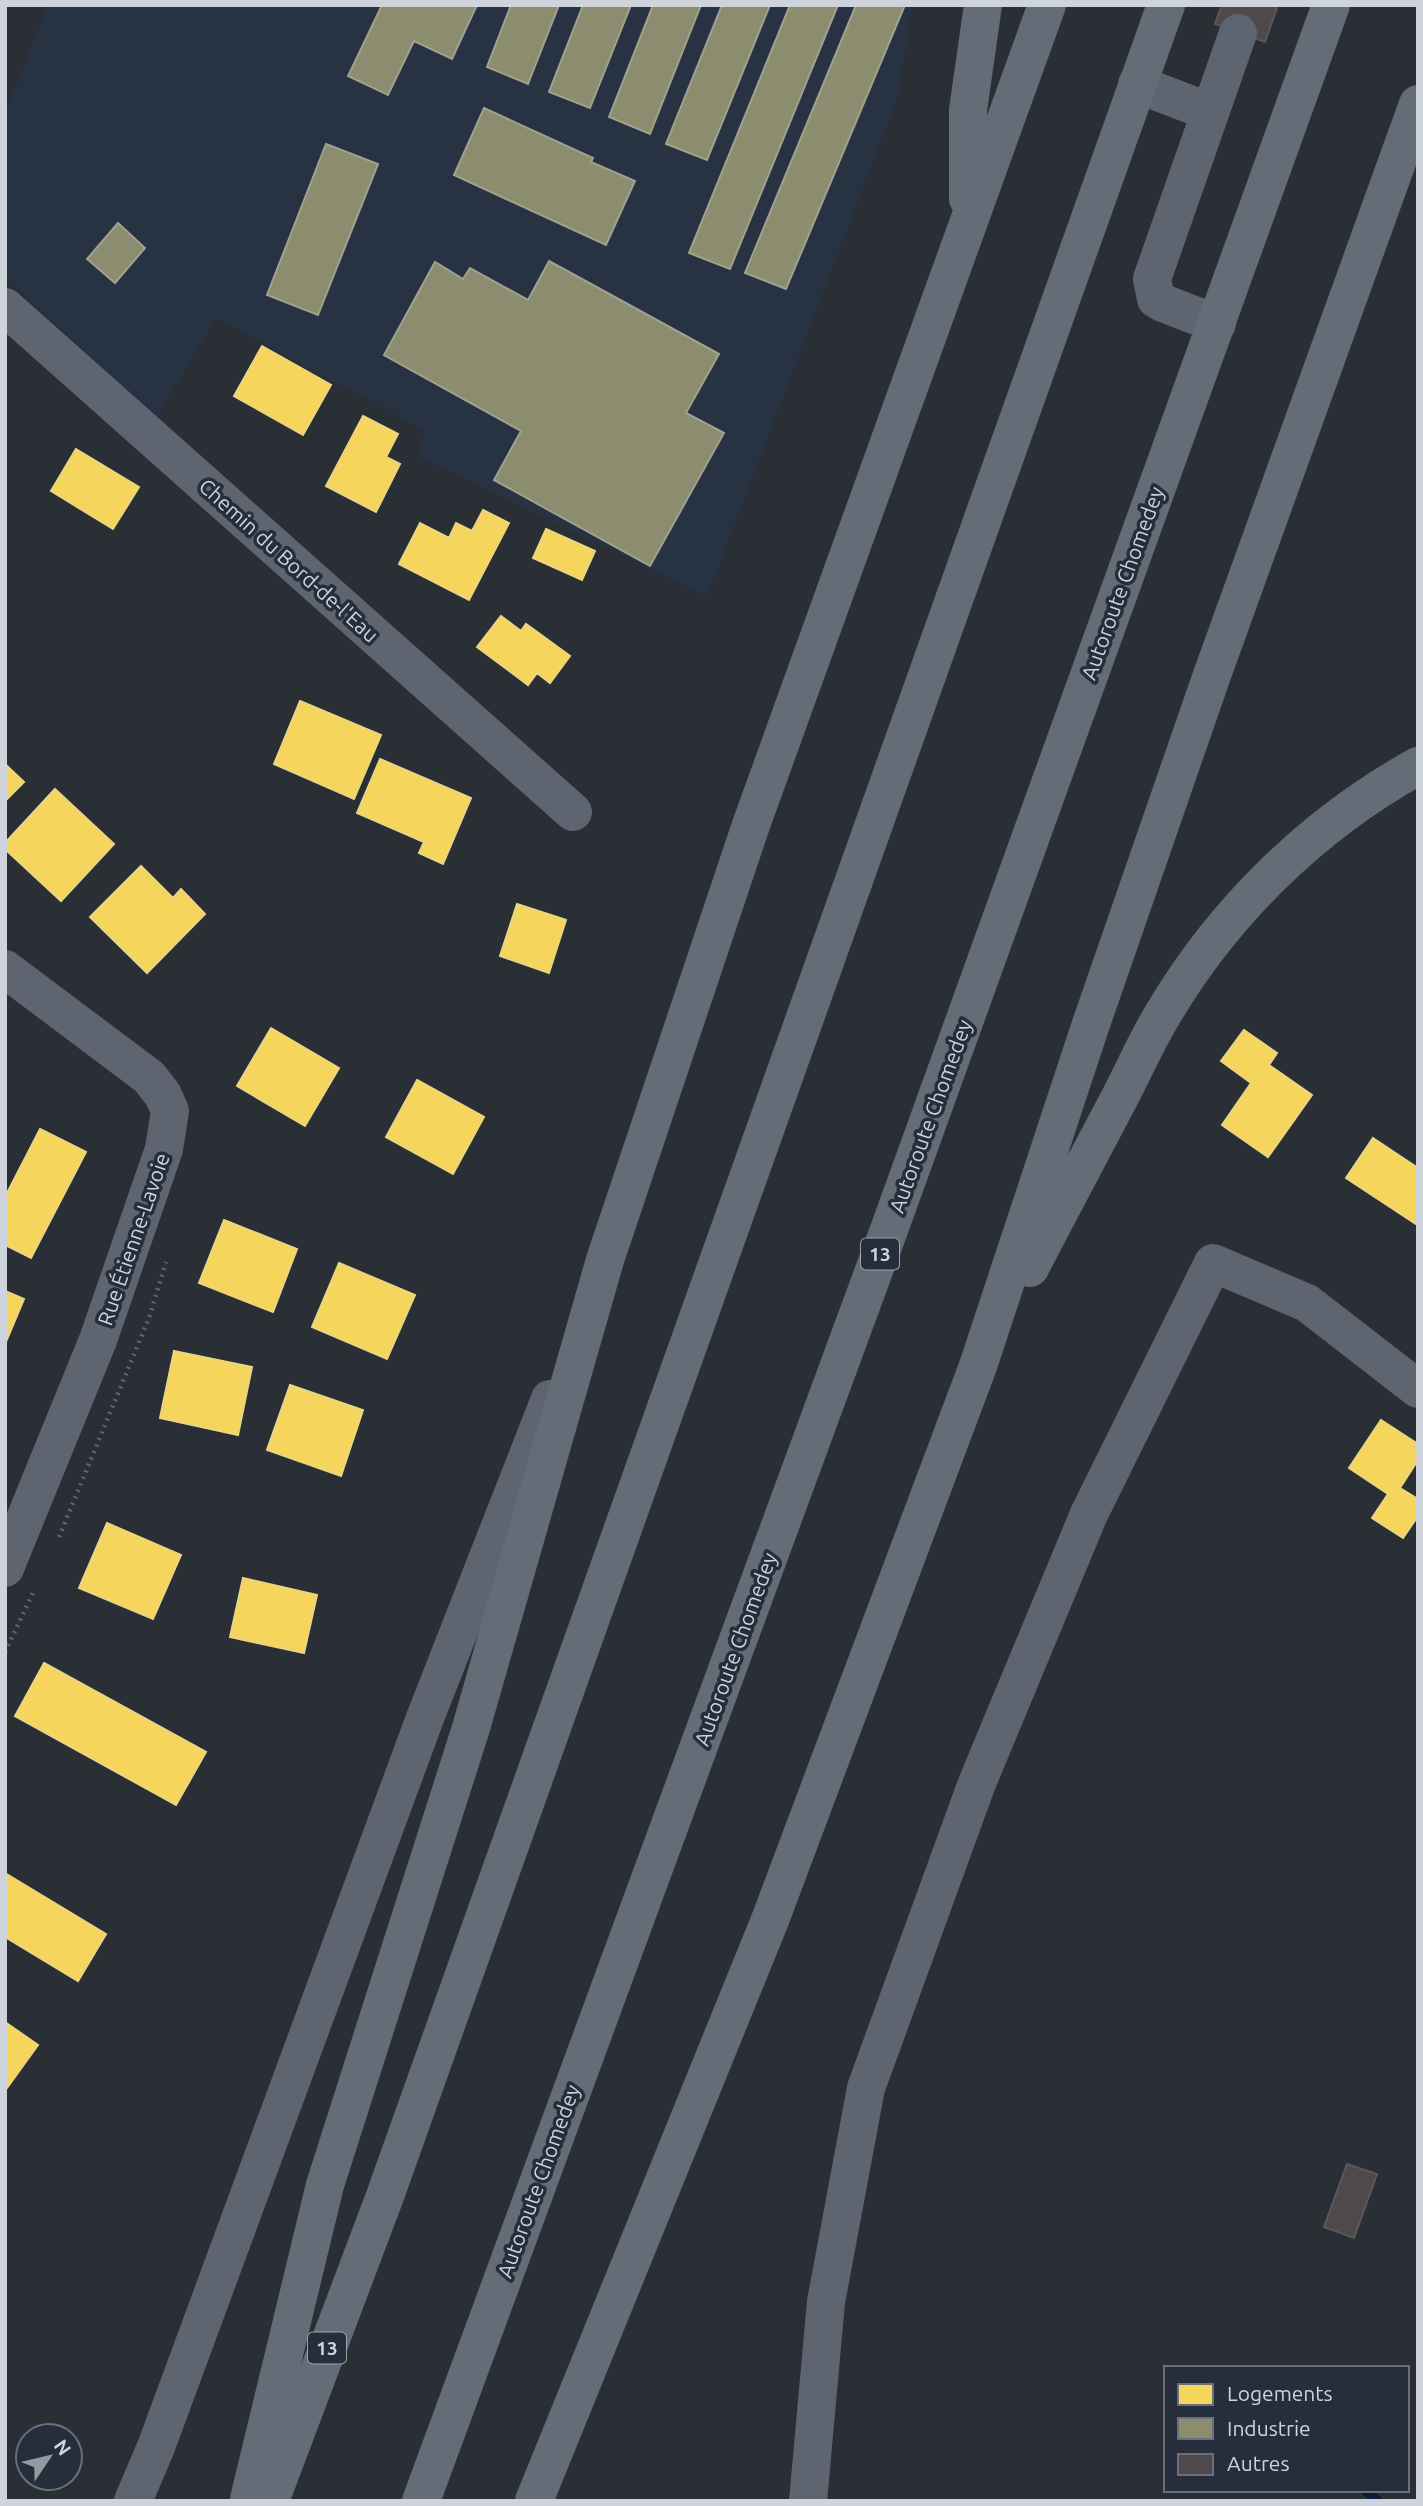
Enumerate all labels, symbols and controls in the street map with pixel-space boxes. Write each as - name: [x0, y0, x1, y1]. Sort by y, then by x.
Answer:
- street label: Chemin du Bord-de-l'Eau: [195, 473, 383, 647]
- street label: Autoroute Chomedey: [1076, 483, 1168, 683]
- street label: Autoroute Chomedey: [884, 1016, 976, 1216]
- street label: Rue Étienne-Lavoie: [92, 1150, 174, 1328]
- road number: 13: [861, 1238, 899, 1270]
- street label: Autoroute Chomedey: [689, 1549, 781, 1749]
- street label: Autoroute Chomedey: [492, 2081, 584, 2281]
- road number: 13: [308, 2332, 346, 2364]
- legend: [1164, 2366, 1409, 2492]
- text: Logements: [1227, 2381, 1333, 2405]
- text: Industrie: [1227, 2416, 1311, 2440]
- north arrow: [14, 2422, 84, 2492]
- text: N: [50, 2435, 76, 2459]
- text: Autres: [1227, 2451, 1290, 2475]

